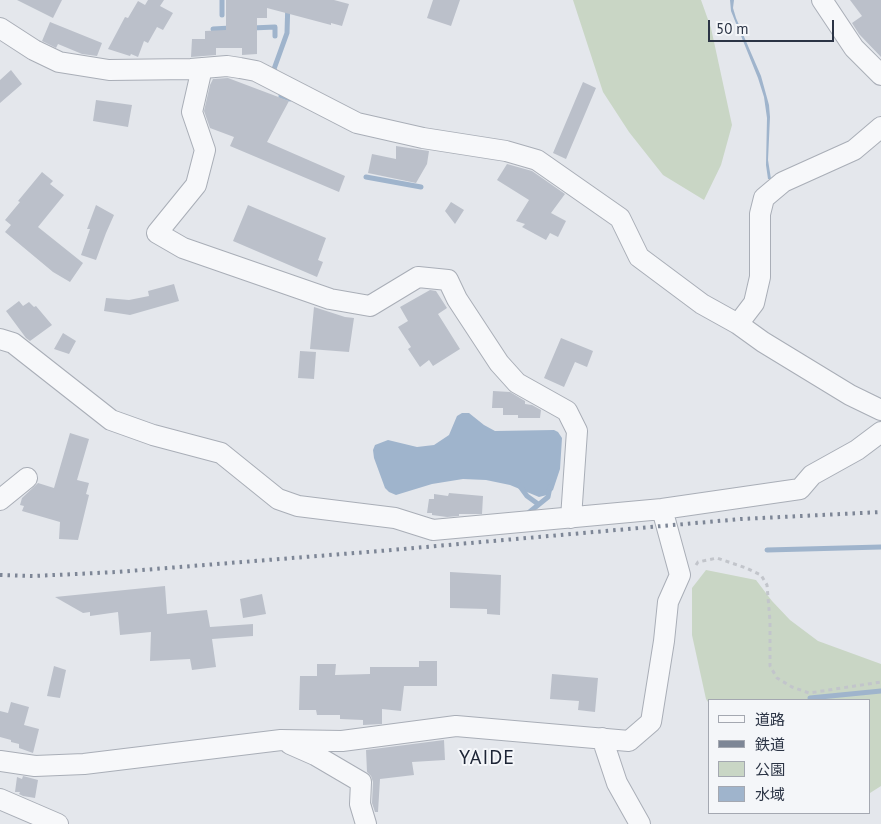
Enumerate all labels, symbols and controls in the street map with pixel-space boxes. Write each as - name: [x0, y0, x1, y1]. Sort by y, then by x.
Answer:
- scale bar: [711, 10, 837, 42]
- text: 50 m: [716, 19, 749, 38]
- legend: [708, 699, 871, 814]
- text: 道路: [755, 710, 785, 729]
- text: 鉄道: [755, 735, 785, 754]
- district label: YAIDE: [458, 746, 516, 770]
- text: 公園: [755, 760, 785, 779]
- text: 水域: [755, 785, 785, 804]

